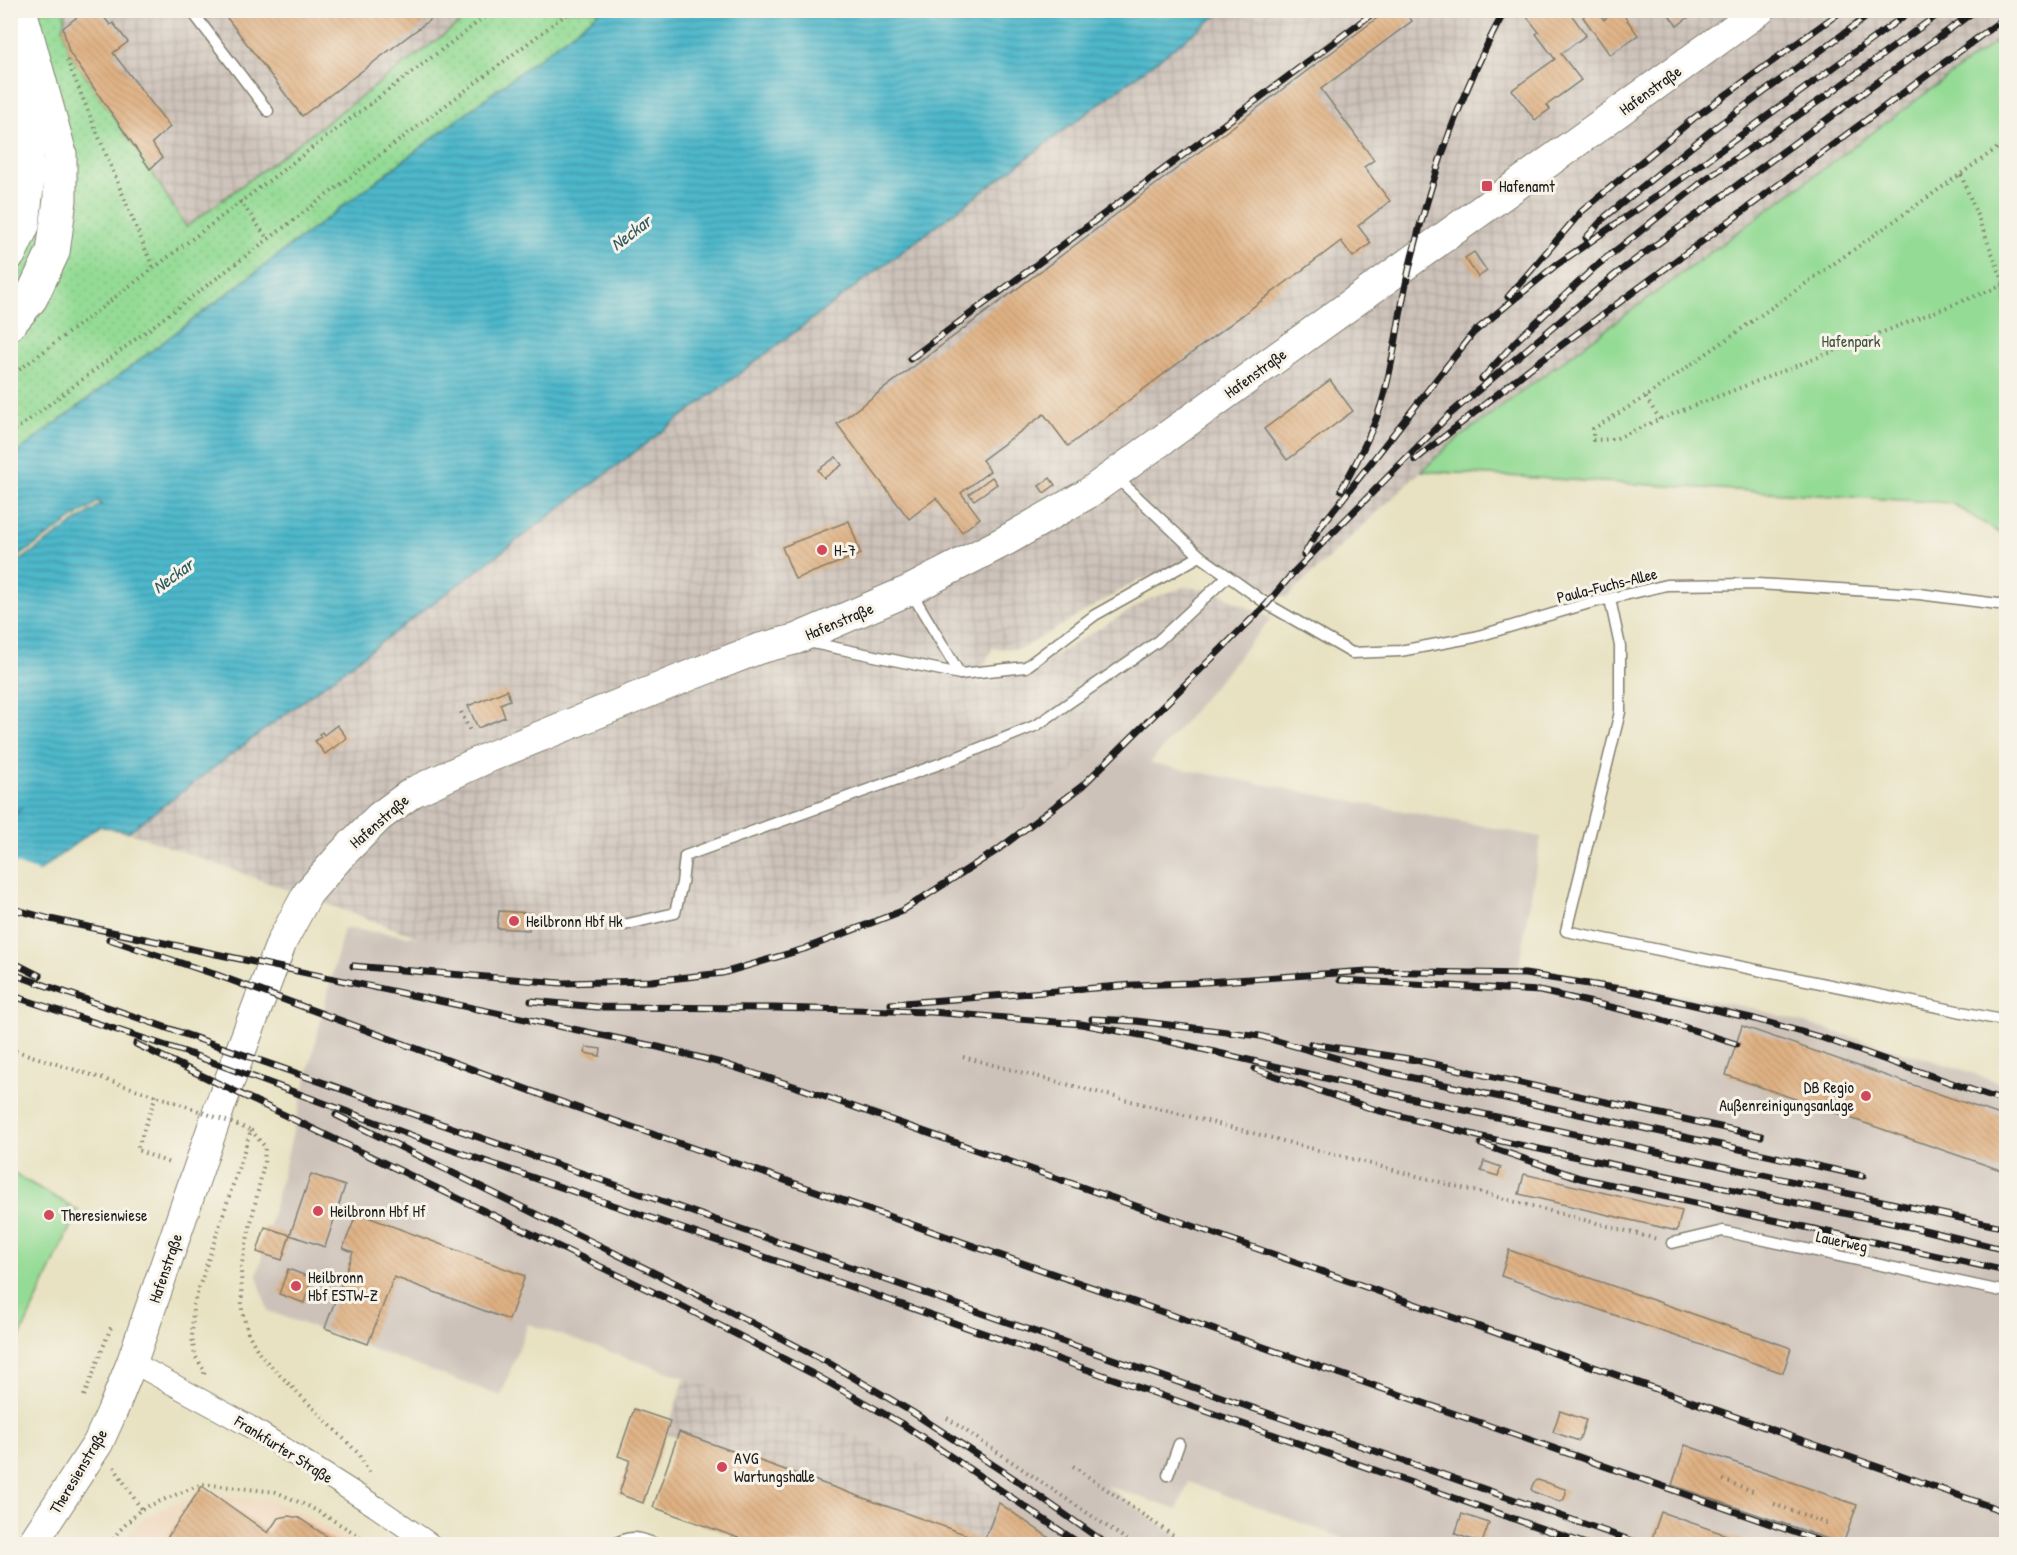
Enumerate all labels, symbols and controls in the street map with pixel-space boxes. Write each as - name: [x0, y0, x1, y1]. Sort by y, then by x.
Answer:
- street label: Hafenstraße: [1614, 60, 1686, 120]
- place label: Hafenamt: [1499, 175, 1555, 197]
- marker: Hafenamt: [1480, 179, 1494, 193]
- water label: Neckar: [605, 208, 658, 256]
- park label: Hafenpark: [1821, 330, 1881, 352]
- street label: Hafenstraße: [1219, 343, 1291, 403]
- place label: H-7: [834, 539, 856, 561]
- marker: H-7: [815, 543, 829, 557]
- water label: Neckar: [147, 551, 200, 599]
- street label: Paula-Fuchs-Allee: [1554, 562, 1660, 608]
- street label: Hafenstraße: [802, 597, 877, 645]
- street label: Hafenstraße: [345, 789, 414, 853]
- place label: Heilbronn Hbf Hk: [526, 910, 623, 932]
- marker: Heilbronn Hbf Hk: [507, 914, 521, 928]
- place label: DB Regio Außenreinigungsanlage: [1719, 1076, 1855, 1116]
- marker: DB Regio Außenreinigungsanlage: [1859, 1089, 1873, 1103]
- place label: Heilbronn Hbf Hf: [330, 1200, 426, 1222]
- place label: Theresienwiese: [61, 1204, 148, 1226]
- marker: Heilbronn Hbf Hf: [311, 1204, 325, 1218]
- marker: Theresienwiese: [42, 1208, 56, 1222]
- street label: Lauerweg: [1814, 1225, 1870, 1257]
- street label: Hafenstraße: [143, 1230, 187, 1306]
- place label: Heilbronn Hbf ESTW-Z: [308, 1266, 378, 1306]
- marker: Heilbronn Hbf ESTW-Z: [289, 1279, 303, 1293]
- street label: Frankfurter Straße: [230, 1409, 338, 1488]
- street label: Theresienstraße: [44, 1424, 112, 1518]
- place label: AVG Wartungshalle: [734, 1447, 816, 1487]
- marker: AVG Wartungshalle: [715, 1460, 729, 1474]

